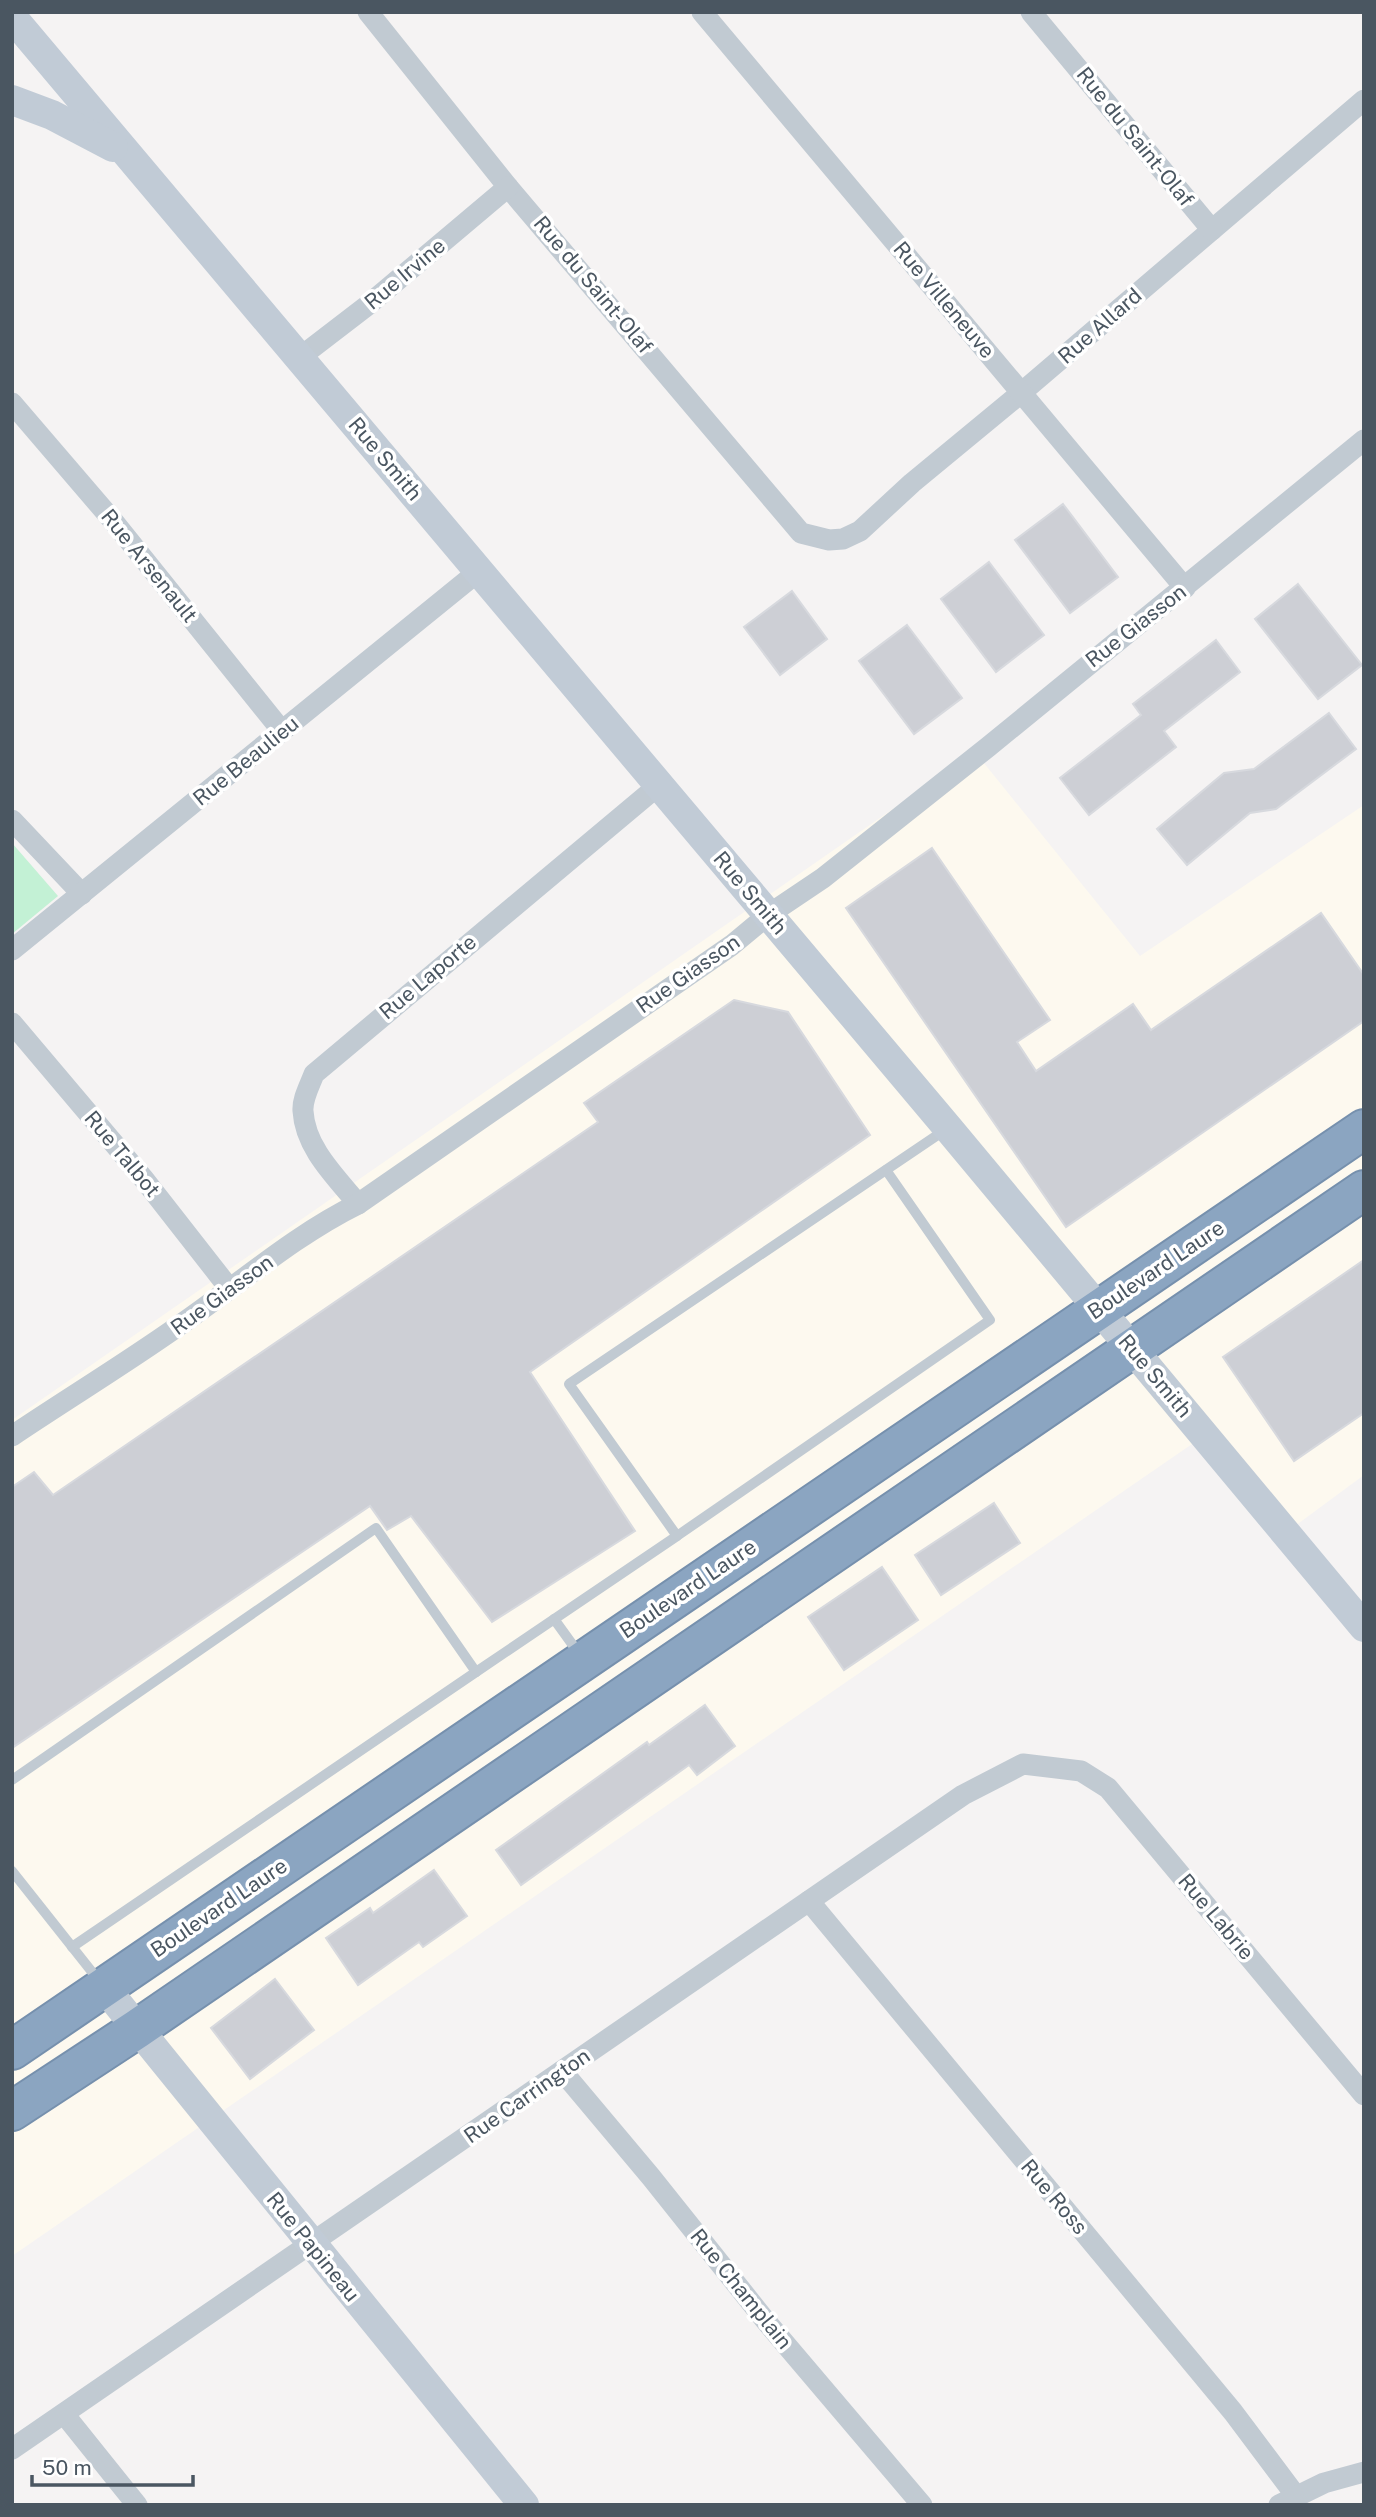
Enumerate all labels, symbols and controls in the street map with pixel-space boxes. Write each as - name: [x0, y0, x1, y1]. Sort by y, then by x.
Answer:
- street label: Rue du Saint-Olaf: [1072, 62, 1199, 211]
- street label: Rue du Saint-Olaf: [529, 211, 658, 359]
- street label: Rue Irvine: [359, 233, 450, 315]
- street label: Rue Villeneuve: [888, 236, 1000, 363]
- street label: Rue Allard: [1053, 283, 1147, 369]
- street label: Rue Smith: [343, 412, 427, 505]
- street label: Rue Arsenault: [96, 504, 203, 627]
- street label: Rue Giasson: [1081, 579, 1191, 673]
- street label: Rue Beaulieu: [188, 710, 303, 811]
- street label: Rue Smith: [708, 846, 792, 939]
- street label: Rue Laporte: [374, 929, 481, 1024]
- street label: Rue Giasson: [631, 929, 744, 1018]
- street label: Rue Talbot: [79, 1106, 165, 1202]
- street label: Boulevard Laure: [1083, 1215, 1229, 1324]
- street label: Rue Giasson: [166, 1249, 278, 1340]
- street label: Rue Smith: [1113, 1329, 1197, 1422]
- street label: Boulevard Laure: [615, 1534, 761, 1643]
- street label: Boulevard Laure: [146, 1853, 292, 1962]
- street label: Rue Labrie: [1173, 1869, 1259, 1965]
- street label: Rue Carrington: [459, 2043, 594, 2148]
- street label: Rue Ross: [1016, 2154, 1093, 2239]
- street label: Rue Papineau: [262, 2187, 365, 2306]
- street label: Rue Champlain: [685, 2224, 797, 2354]
- scale bar: [32, 2444, 192, 2488]
- text: 50 m: [42, 2455, 92, 2480]

